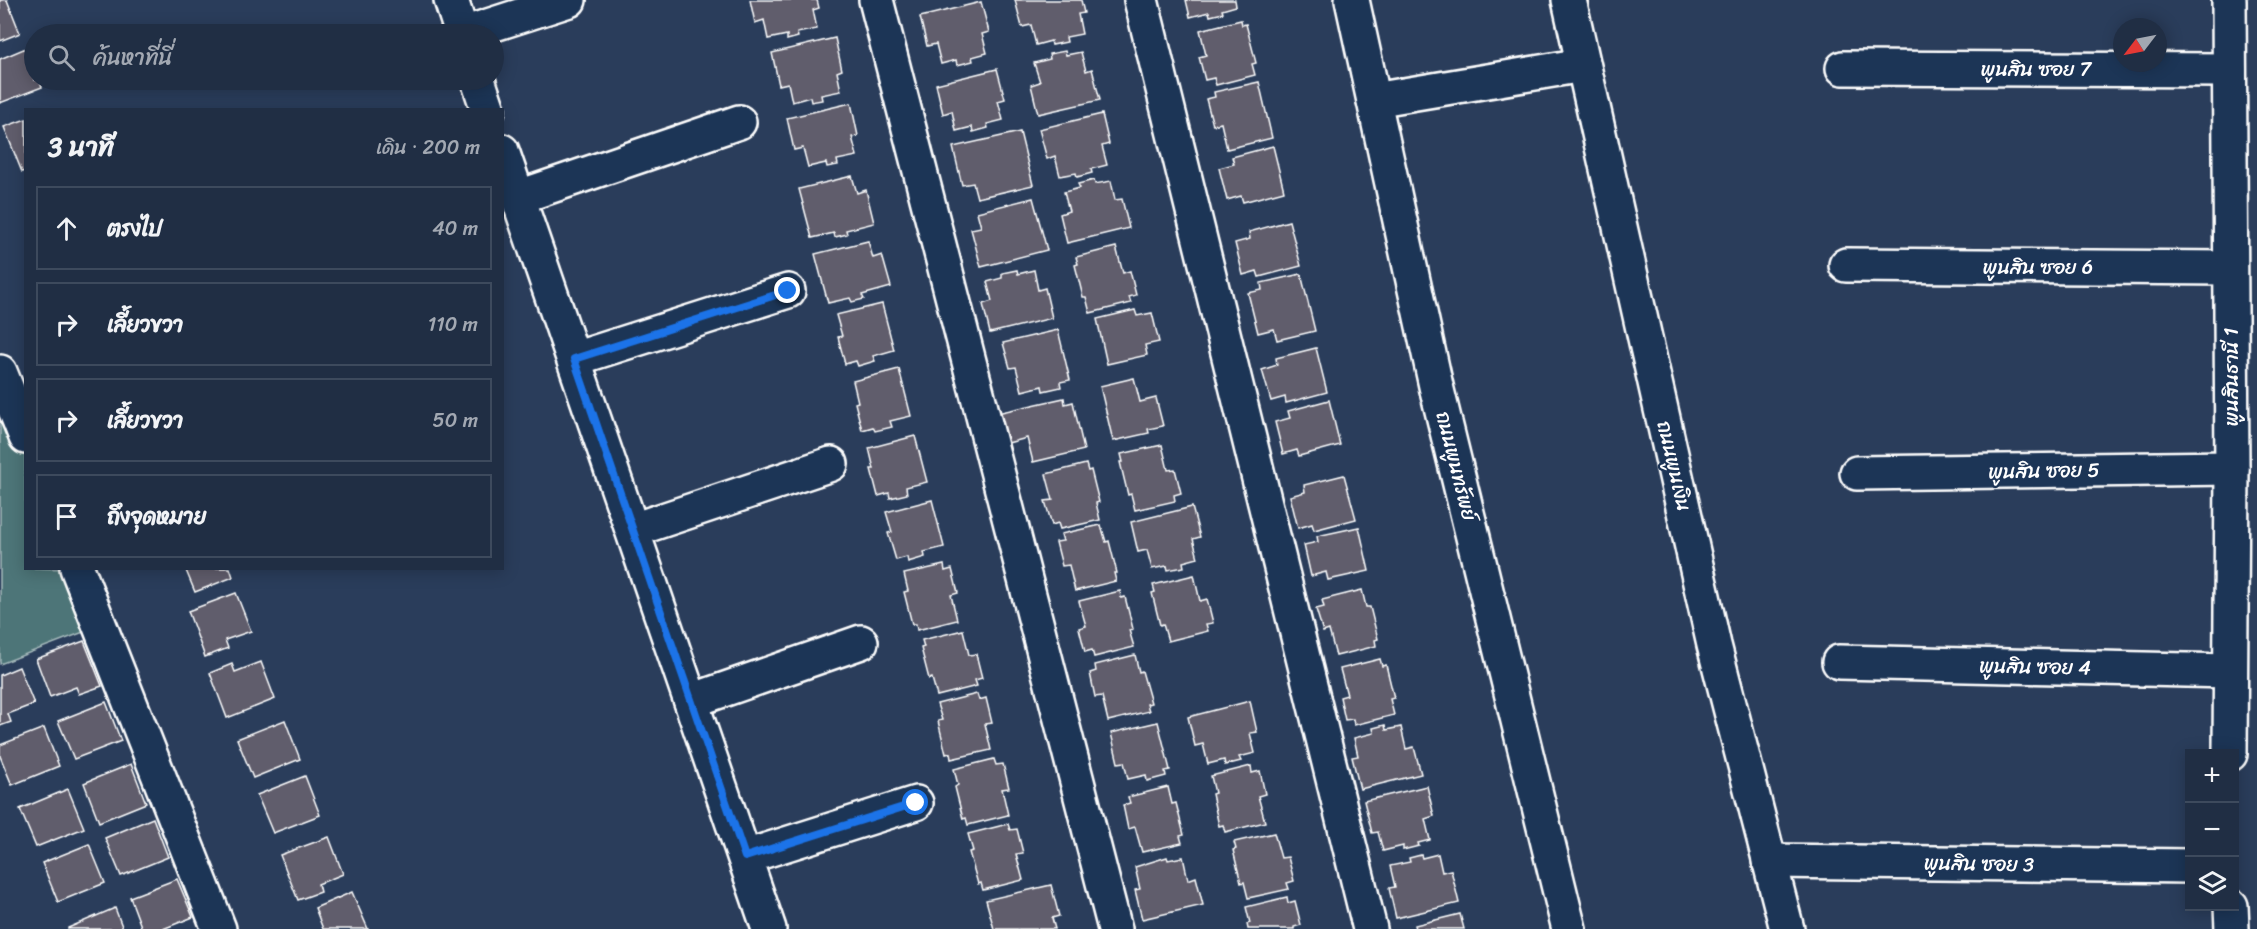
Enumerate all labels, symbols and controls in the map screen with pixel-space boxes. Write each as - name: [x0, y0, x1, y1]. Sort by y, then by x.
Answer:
- north arrow: [2113, 18, 2167, 72]
- search box: [24, 24, 504, 90]
- text: ค้นหาที่นี่: [93, 38, 173, 77]
- icon: search: [45, 41, 78, 74]
- street label: พูนสิน ซอย 7: [1981, 52, 2093, 87]
- text: 3 นาที: [48, 124, 114, 170]
- text: เดิน · 200 m: [376, 130, 480, 165]
- text: ตรงไป: [107, 209, 162, 248]
- text: 40 m: [432, 211, 478, 246]
- icon: ahead: [50, 212, 83, 245]
- street label: พูนสิน ซอย 6: [1983, 250, 2093, 285]
- route end: [774, 277, 800, 303]
- text: เลี้ยวขวา: [107, 305, 183, 344]
- text: 110 m: [428, 307, 478, 342]
- icon: right: [50, 308, 83, 341]
- street label: พูนสินธานี 1: [2214, 328, 2249, 426]
- text: เลี้ยวขวา: [107, 401, 183, 440]
- text: 50 m: [433, 403, 478, 438]
- icon: right: [50, 404, 83, 437]
- street label: ถนนพูนทรัพย์: [1425, 408, 1487, 528]
- street label: ถนนพูนเงิน: [1647, 417, 1701, 515]
- street label: พูนสิน ซอย 5: [1988, 453, 2100, 489]
- text: ถึงจุดหมาย: [107, 497, 206, 536]
- icon: arrive: [50, 500, 83, 533]
- street label: พูนสิน ซอย 4: [1979, 649, 2091, 685]
- map controls: [2185, 749, 2239, 911]
- button: +: [2185, 749, 2239, 803]
- route start: [902, 789, 928, 815]
- button: −: [2185, 803, 2239, 857]
- street label: พูนสิน ซอย 3: [1924, 846, 2034, 882]
- button: layers: [2185, 857, 2239, 911]

